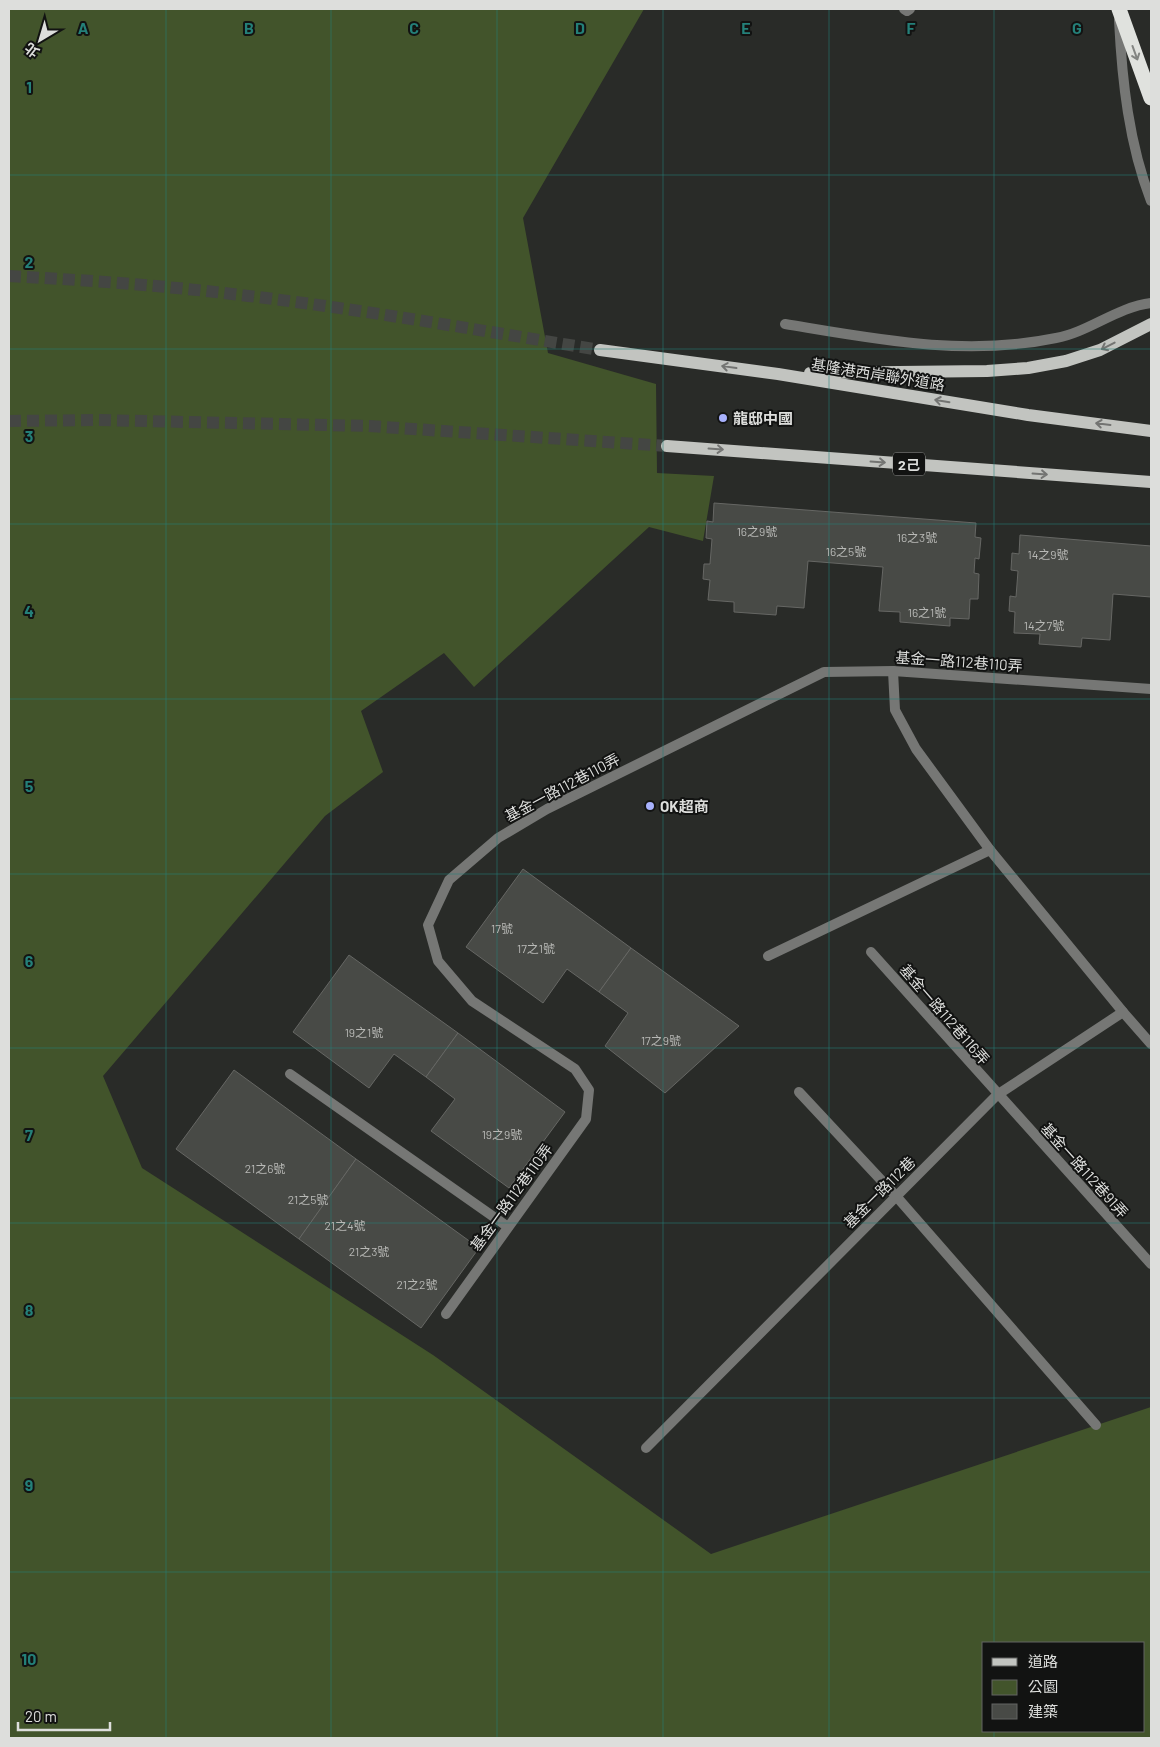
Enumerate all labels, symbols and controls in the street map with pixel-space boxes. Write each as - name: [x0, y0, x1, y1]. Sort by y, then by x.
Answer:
- north arrow: [15, 15, 65, 65]
- text: A: [78, 18, 89, 37]
- text: B: [244, 18, 254, 37]
- text: C: [409, 18, 419, 37]
- text: D: [575, 18, 585, 37]
- text: E: [741, 18, 751, 37]
- text: F: [907, 18, 916, 37]
- text: G: [1072, 18, 1082, 37]
- text: 北: [21, 40, 42, 62]
- one-way arrow: [1131, 45, 1140, 60]
- text: 1: [26, 77, 32, 96]
- text: 2: [25, 252, 34, 271]
- one-way arrow: [1101, 342, 1116, 351]
- street label: 基隆港西岸聯外道路: [810, 355, 946, 393]
- one-way arrow: [722, 362, 738, 372]
- one-way arrow: [935, 395, 951, 405]
- place label: 龍邸中國: [733, 409, 793, 427]
- marker: 龍邸中國: [717, 412, 729, 424]
- one-way arrow: [1095, 419, 1111, 429]
- text: 3: [25, 426, 33, 445]
- one-way arrow: [708, 445, 724, 454]
- road number: 2己: [893, 452, 925, 476]
- one-way arrow: [870, 457, 886, 466]
- one-way arrow: [1032, 469, 1048, 479]
- house number: 16之9號: [737, 524, 777, 538]
- house number: 16之3號: [897, 530, 937, 544]
- house number: 16之5號: [826, 544, 866, 558]
- house number: 14之9號: [1027, 547, 1069, 561]
- text: 4: [24, 601, 34, 620]
- house number: 16之1號: [908, 605, 946, 619]
- house number: 14之7號: [1024, 618, 1064, 632]
- street label: 基金一路112巷110弄: [895, 648, 1023, 674]
- street label: 基金一路112巷110弄: [501, 749, 623, 825]
- text: 5: [25, 776, 34, 795]
- place label: OK超商: [660, 797, 709, 815]
- marker: OK超商: [644, 800, 656, 812]
- house number: 17號: [491, 921, 513, 935]
- house number: 17之1號: [517, 941, 555, 955]
- text: 6: [25, 951, 34, 970]
- street label: 基金一路112巷116弄: [897, 960, 993, 1068]
- house number: 19之1號: [345, 1025, 383, 1039]
- house number: 17之9號: [641, 1033, 681, 1047]
- street label: 基金一路112巷91弄: [1038, 1119, 1132, 1221]
- text: 7: [25, 1125, 33, 1144]
- house number: 19之9號: [482, 1127, 522, 1141]
- street label: 基金一路112巷110弄: [466, 1140, 556, 1254]
- street label: 基金一路112巷: [840, 1153, 918, 1231]
- house number: 21之6號: [245, 1161, 285, 1175]
- house number: 21之5號: [288, 1192, 328, 1206]
- house number: 21之4號: [324, 1218, 366, 1232]
- house number: 21之3號: [349, 1244, 389, 1258]
- house number: 21之2號: [397, 1277, 437, 1291]
- text: 8: [25, 1300, 34, 1319]
- text: 9: [25, 1475, 33, 1494]
- legend: [982, 1642, 1145, 1732]
- text: 10: [22, 1649, 36, 1668]
- text: 道路: [1028, 1652, 1058, 1670]
- text: 公園: [1028, 1677, 1058, 1695]
- scale bar: [18, 1700, 110, 1732]
- text: 建築: [1028, 1702, 1058, 1720]
- text: 20 m: [25, 1707, 57, 1725]

